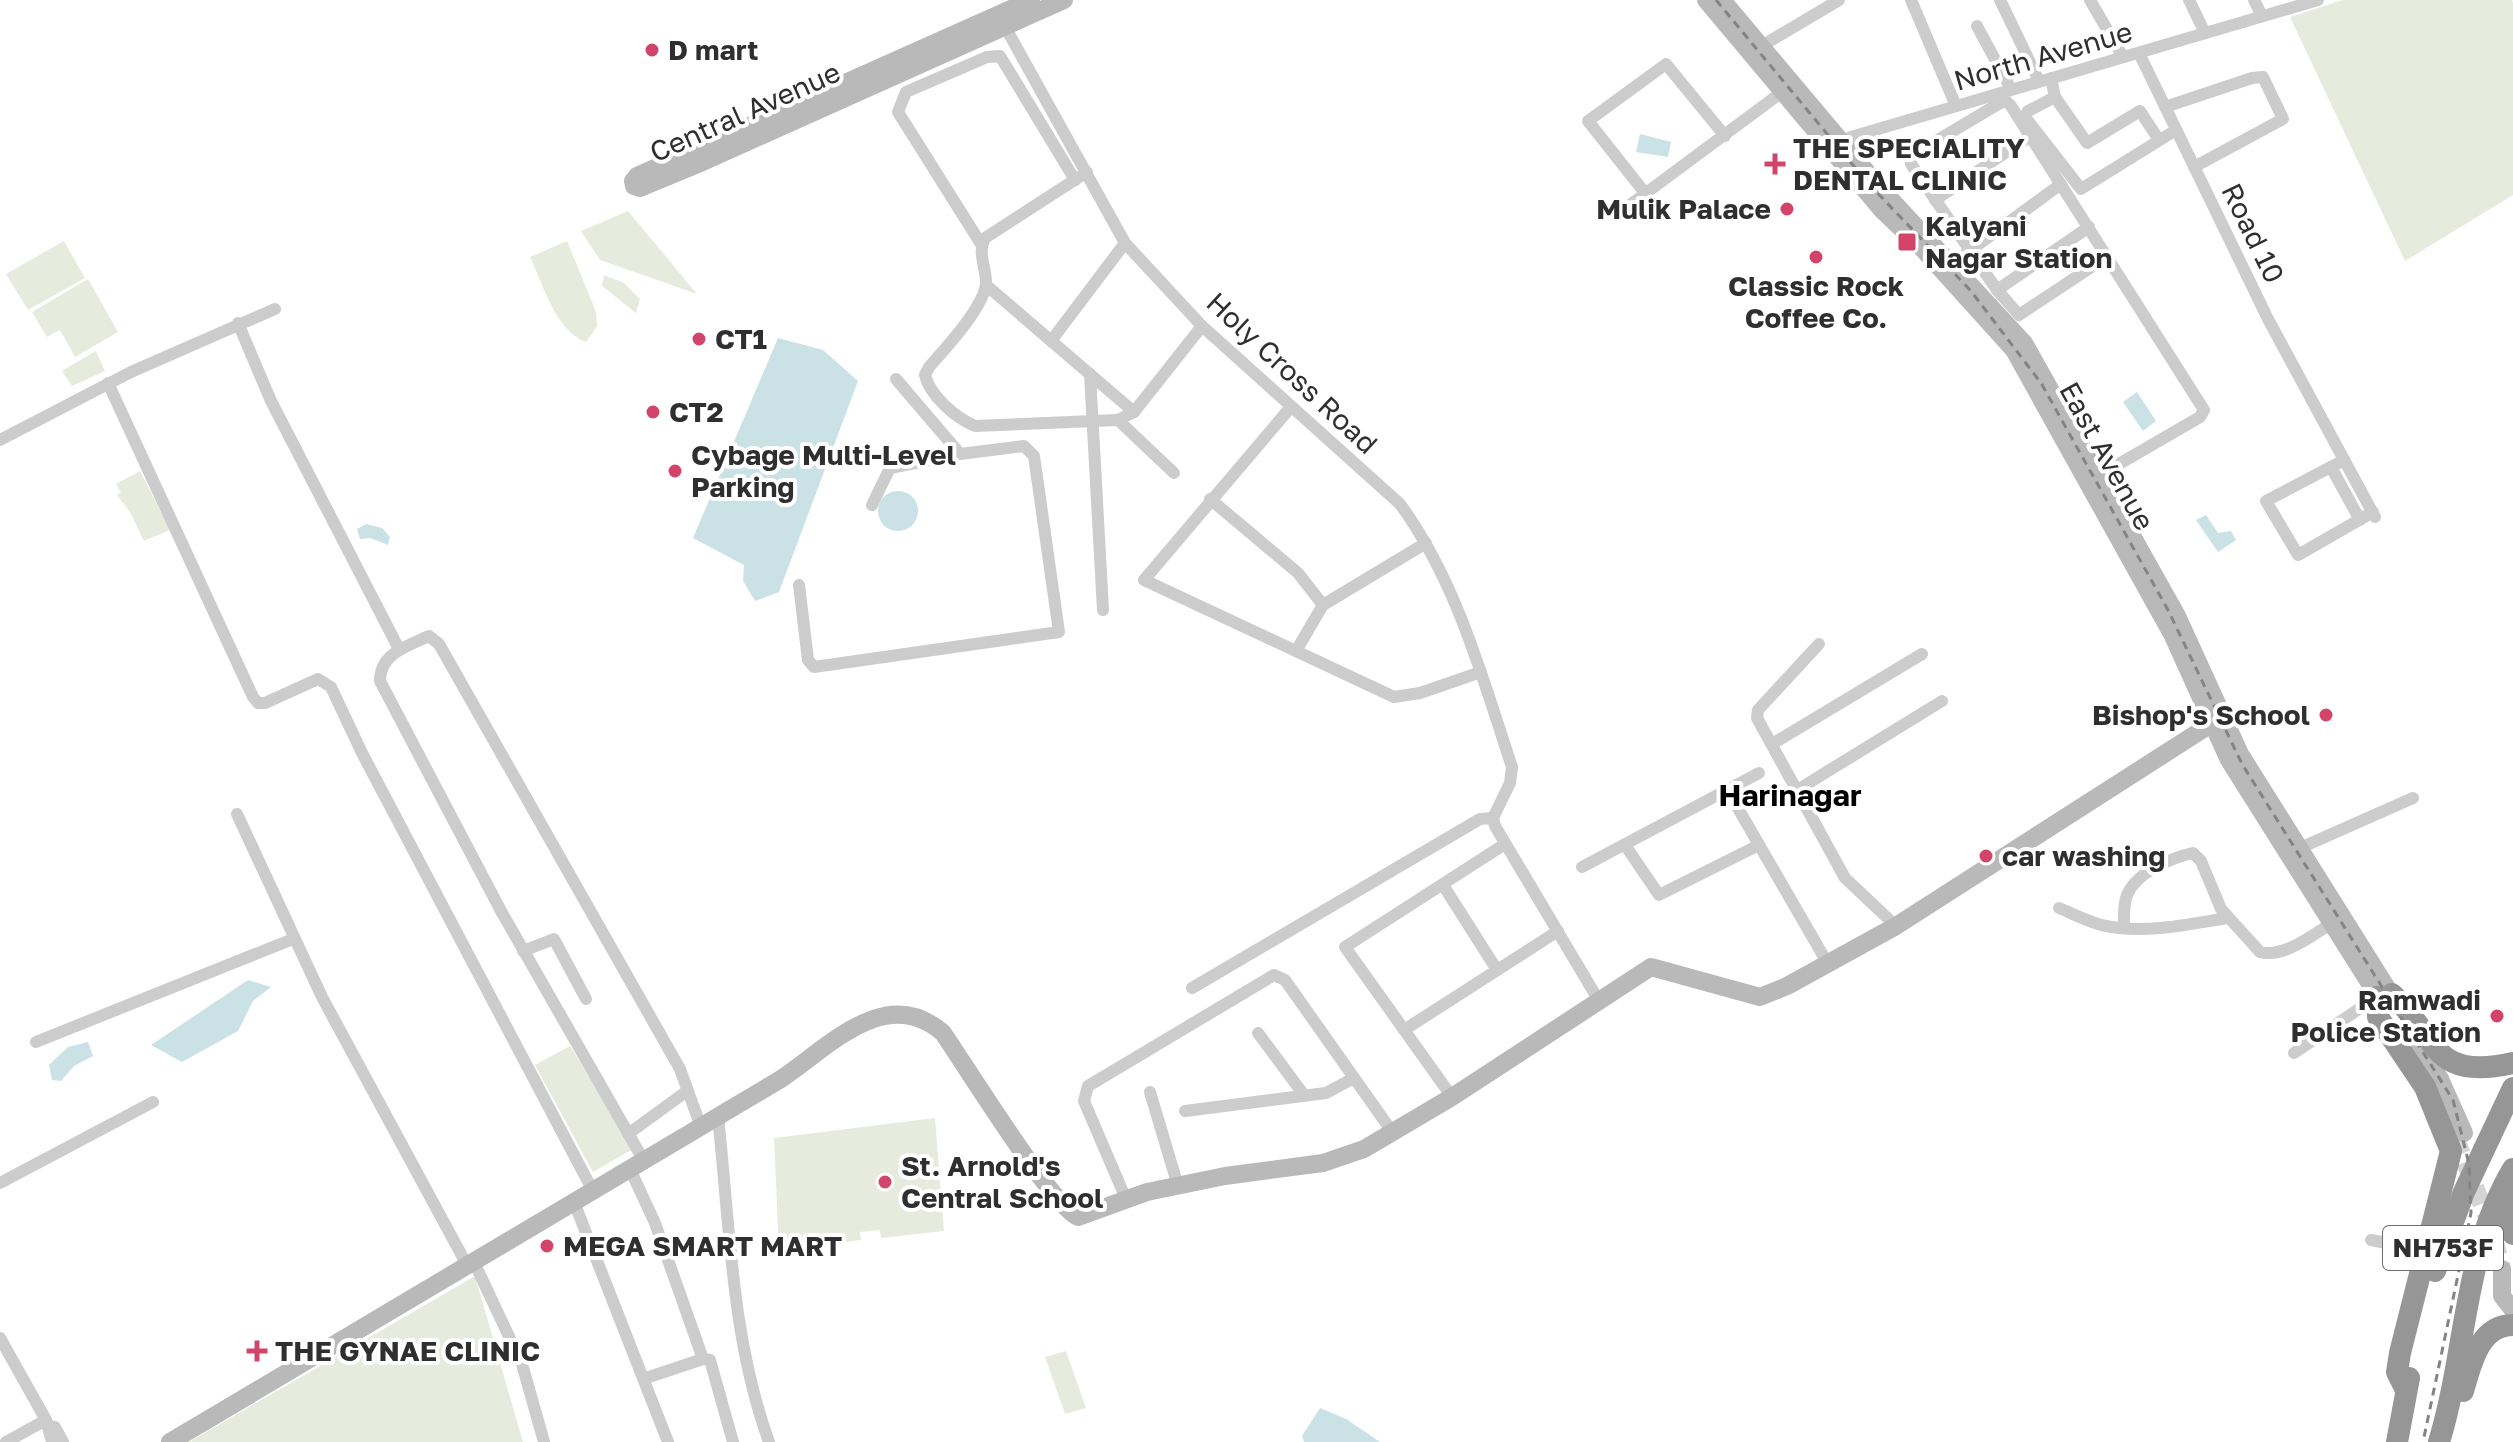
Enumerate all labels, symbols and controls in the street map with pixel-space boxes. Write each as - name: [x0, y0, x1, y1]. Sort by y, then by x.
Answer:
- street label: North Avenue: [1950, 14, 2136, 97]
- place label: D mart: [668, 33, 758, 66]
- marker: D mart: [643, 41, 661, 59]
- street label: Central Avenue: [645, 55, 845, 168]
- place label: THE SPECIALITY DENTAL CLINIC: [1793, 131, 2025, 196]
- marker: THE SPECIALITY DENTAL CLINIC: [1764, 153, 1786, 175]
- street label: Road 10: [2215, 178, 2292, 288]
- place label: Mulik Palace: [1596, 192, 1771, 225]
- marker: Mulik Palace: [1778, 200, 1796, 218]
- place label: Kalyani Nagar Station: [1925, 209, 2112, 274]
- marker: Kalyani Nagar Station: [1896, 231, 1918, 253]
- marker: Classic Rock Coffee Co.: [1807, 248, 1825, 266]
- place label: Classic Rock Coffee Co.: [1728, 269, 1904, 334]
- street label: Holy Cross Road: [1200, 285, 1384, 460]
- place label: CT1: [715, 322, 767, 355]
- marker: CT1: [690, 330, 708, 348]
- street label: East Avenue: [2053, 376, 2162, 536]
- place label: CT2: [669, 395, 724, 428]
- marker: CT2: [644, 403, 662, 421]
- place label: Cybage Multi-Level Parking: [691, 438, 956, 503]
- marker: Cybage Multi-Level Parking: [666, 462, 684, 480]
- place label: Bishop's School: [2092, 698, 2310, 731]
- marker: Bishop's School: [2317, 706, 2335, 724]
- district label: Harinagar: [1718, 777, 1862, 813]
- place label: car washing: [2002, 839, 2166, 872]
- marker: car washing: [1977, 847, 1995, 865]
- place label: Ramwadi Police Station: [2290, 983, 2481, 1048]
- marker: Ramwadi Police Station: [2488, 1007, 2506, 1025]
- place label: St. Arnold's Central School: [901, 1149, 1103, 1214]
- marker: St. Arnold's Central School: [876, 1173, 894, 1191]
- road number: NH753F: [2383, 1226, 2503, 1270]
- place label: MEGA SMART MART: [563, 1229, 842, 1262]
- marker: MEGA SMART MART: [538, 1237, 556, 1255]
- place label: THE GYNAE CLINIC: [275, 1334, 540, 1367]
- marker: THE GYNAE CLINIC: [246, 1340, 268, 1362]

